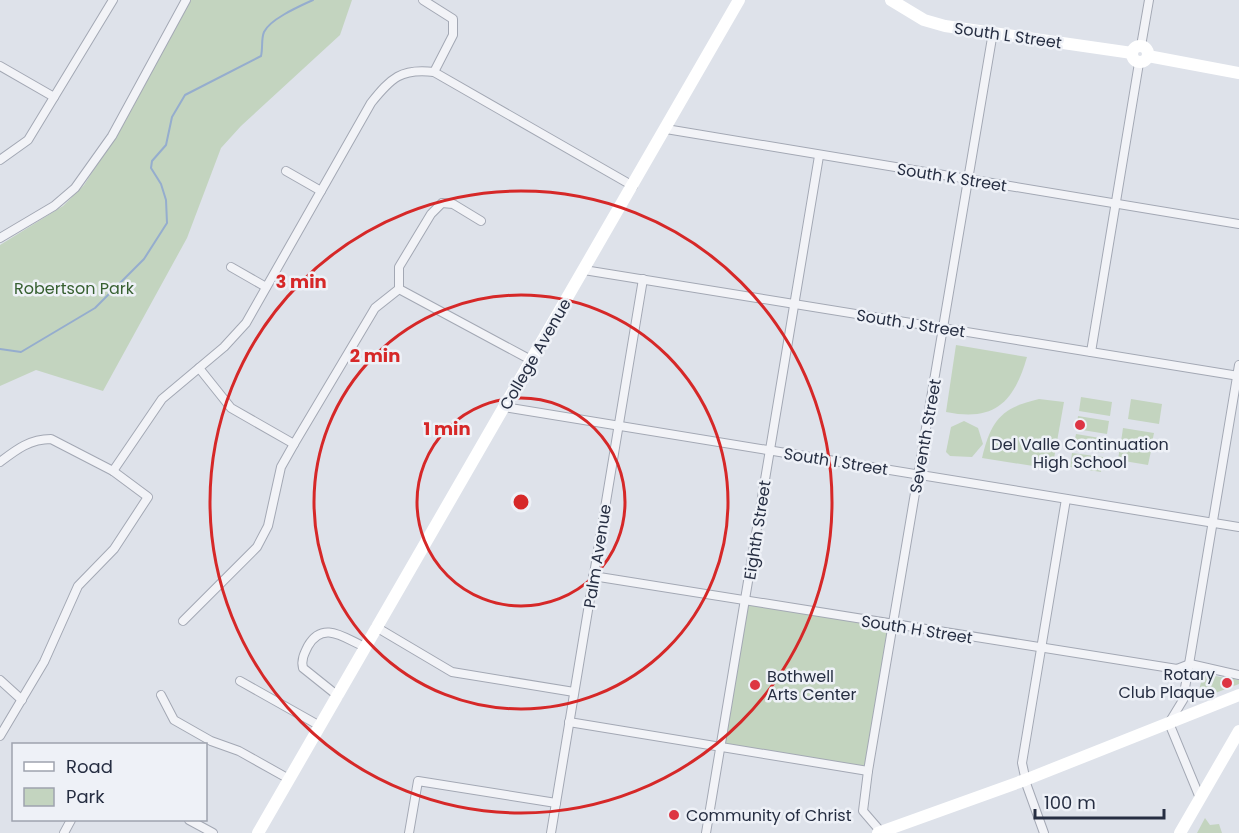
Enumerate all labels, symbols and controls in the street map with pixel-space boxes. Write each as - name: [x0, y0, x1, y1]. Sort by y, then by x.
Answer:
- street label: South L Street: [953, 17, 1063, 54]
- street label: South K Street: [895, 157, 1009, 198]
- text: 3 min: [275, 269, 327, 294]
- park label: Robertson Park: [14, 277, 135, 300]
- street label: College Avenue: [494, 294, 577, 414]
- street label: South J Street: [855, 304, 967, 343]
- text: 2 min: [350, 343, 400, 368]
- street label: Seventh Street: [904, 377, 947, 495]
- text: 1 min: [423, 416, 471, 441]
- marker: Del Valle Continuation High School: [1073, 418, 1087, 432]
- place label: Del Valle Continuation High School: [991, 433, 1169, 474]
- street label: South I Street: [782, 442, 890, 481]
- street label: Eighth Street: [738, 479, 777, 581]
- centre of rings: [511, 492, 531, 512]
- street label: Palm Avenue: [578, 502, 617, 610]
- street label: South H Street: [860, 609, 974, 650]
- place label: Rotary Club Plaque: [1118, 663, 1215, 704]
- place label: Bothwell Arts Center: [767, 665, 856, 706]
- marker: Rotary Club Plaque: [1220, 676, 1234, 690]
- marker: Bothwell Arts Center: [748, 678, 762, 692]
- legend: [12, 743, 207, 821]
- text: Road: [66, 754, 113, 779]
- scale bar: [1035, 782, 1164, 820]
- text: Park: [66, 784, 105, 809]
- text: 100 m: [1044, 790, 1096, 815]
- place label: Community of Christ: [686, 804, 852, 827]
- marker: Community of Christ: [667, 808, 681, 822]

